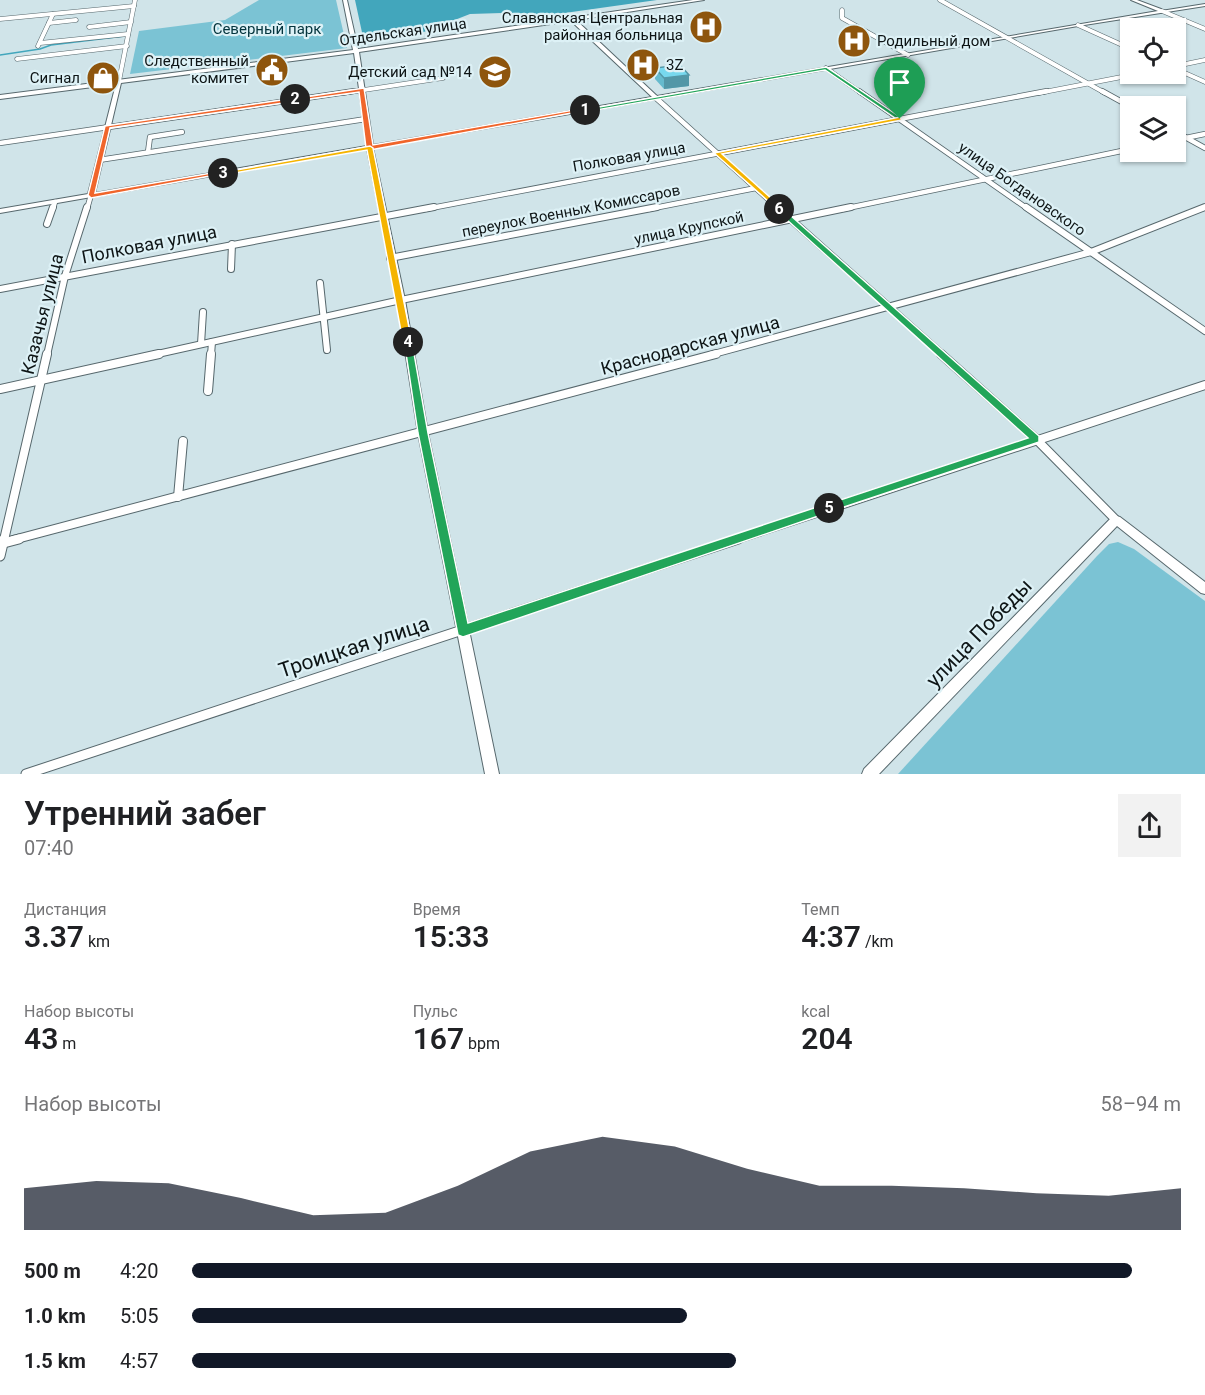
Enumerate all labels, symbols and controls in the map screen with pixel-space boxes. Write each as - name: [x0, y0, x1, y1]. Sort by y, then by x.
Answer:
- place label: Славянская Центральная районная больница: [502, 9, 683, 44]
- hospital icon: Славянская Центральная районная больница: [688, 9, 724, 45]
- street label: Отдельская улица: [338, 14, 468, 50]
- map controls: [1120, 18, 1186, 162]
- button: locate: [1120, 18, 1186, 84]
- park label: Северный парк: [213, 20, 321, 38]
- hospital icon: Родильный дом: [836, 23, 872, 59]
- place label: Родильный дом: [877, 32, 990, 50]
- hospital icon: 3Z: [625, 47, 661, 83]
- place label: Следственный комитет: [144, 52, 249, 87]
- public building icon: Следственный комитет: [254, 52, 290, 88]
- school or university icon: Детский сад №14: [477, 54, 513, 90]
- place label: 3Z: [666, 56, 683, 74]
- pin: [874, 57, 925, 119]
- shop icon: Сигнал: [85, 60, 121, 96]
- place label: Детский сад №14: [348, 63, 473, 81]
- icon: arrive: [883, 66, 916, 99]
- place label: Сигнал: [30, 69, 80, 87]
- pin: 2: [280, 84, 310, 114]
- text: 2: [290, 89, 300, 108]
- pin: 1: [570, 95, 600, 125]
- button: layers: [1120, 96, 1186, 162]
- text: 1: [580, 100, 590, 119]
- street label: Полковая улица: [571, 138, 687, 176]
- street label: улица Богдановского: [955, 138, 1089, 240]
- pin: 3: [208, 158, 238, 188]
- text: 3: [218, 163, 228, 182]
- street label: переулок Военных Комиссаров: [460, 181, 682, 241]
- pin: 6: [764, 194, 794, 224]
- text: 6: [774, 199, 784, 218]
- street label: улица Крупской: [633, 208, 745, 248]
- street label: Полковая улица: [80, 221, 218, 267]
- street label: Казачья улица: [17, 251, 67, 377]
- street label: Краснодарская улица: [598, 311, 782, 379]
- pin: 4: [393, 327, 423, 357]
- text: 4: [403, 332, 413, 351]
- pin: 5: [814, 493, 844, 523]
- text: 5: [824, 498, 834, 517]
- street label: улица Победы: [921, 574, 1037, 692]
- street label: Троицкая улица: [276, 611, 432, 683]
- text: Утренний забег: [24, 794, 266, 833]
- button: share: [1118, 794, 1181, 857]
- text: 07:40: [24, 836, 74, 860]
- text: Дистанция: [24, 900, 107, 919]
- text: Время: [413, 900, 461, 919]
- text: Темп: [801, 900, 840, 919]
- text: 3.37: [24, 919, 84, 954]
- text: 15:33: [413, 919, 489, 954]
- text: 4:37: [801, 919, 861, 954]
- text: km: [84, 932, 110, 951]
- text: /km: [861, 932, 894, 951]
- text: Набор высоты: [24, 1002, 134, 1021]
- text: Пульс: [413, 1002, 458, 1021]
- text: kcal: [801, 1002, 830, 1021]
- text: 43: [24, 1021, 58, 1056]
- text: 167: [413, 1021, 464, 1056]
- text: 204: [801, 1021, 853, 1056]
- text: m: [58, 1034, 76, 1053]
- text: bpm: [464, 1034, 500, 1053]
- text: Набор высоты: [24, 1092, 162, 1116]
- text: 58–94 m: [1100, 1092, 1181, 1116]
- text: 500 m: [24, 1259, 81, 1283]
- text: 4:20: [120, 1259, 159, 1283]
- text: 1.0 km: [24, 1304, 86, 1328]
- text: 5:05: [120, 1304, 159, 1328]
- text: 1.5 km: [24, 1349, 86, 1373]
- text: 4:57: [120, 1349, 159, 1373]

